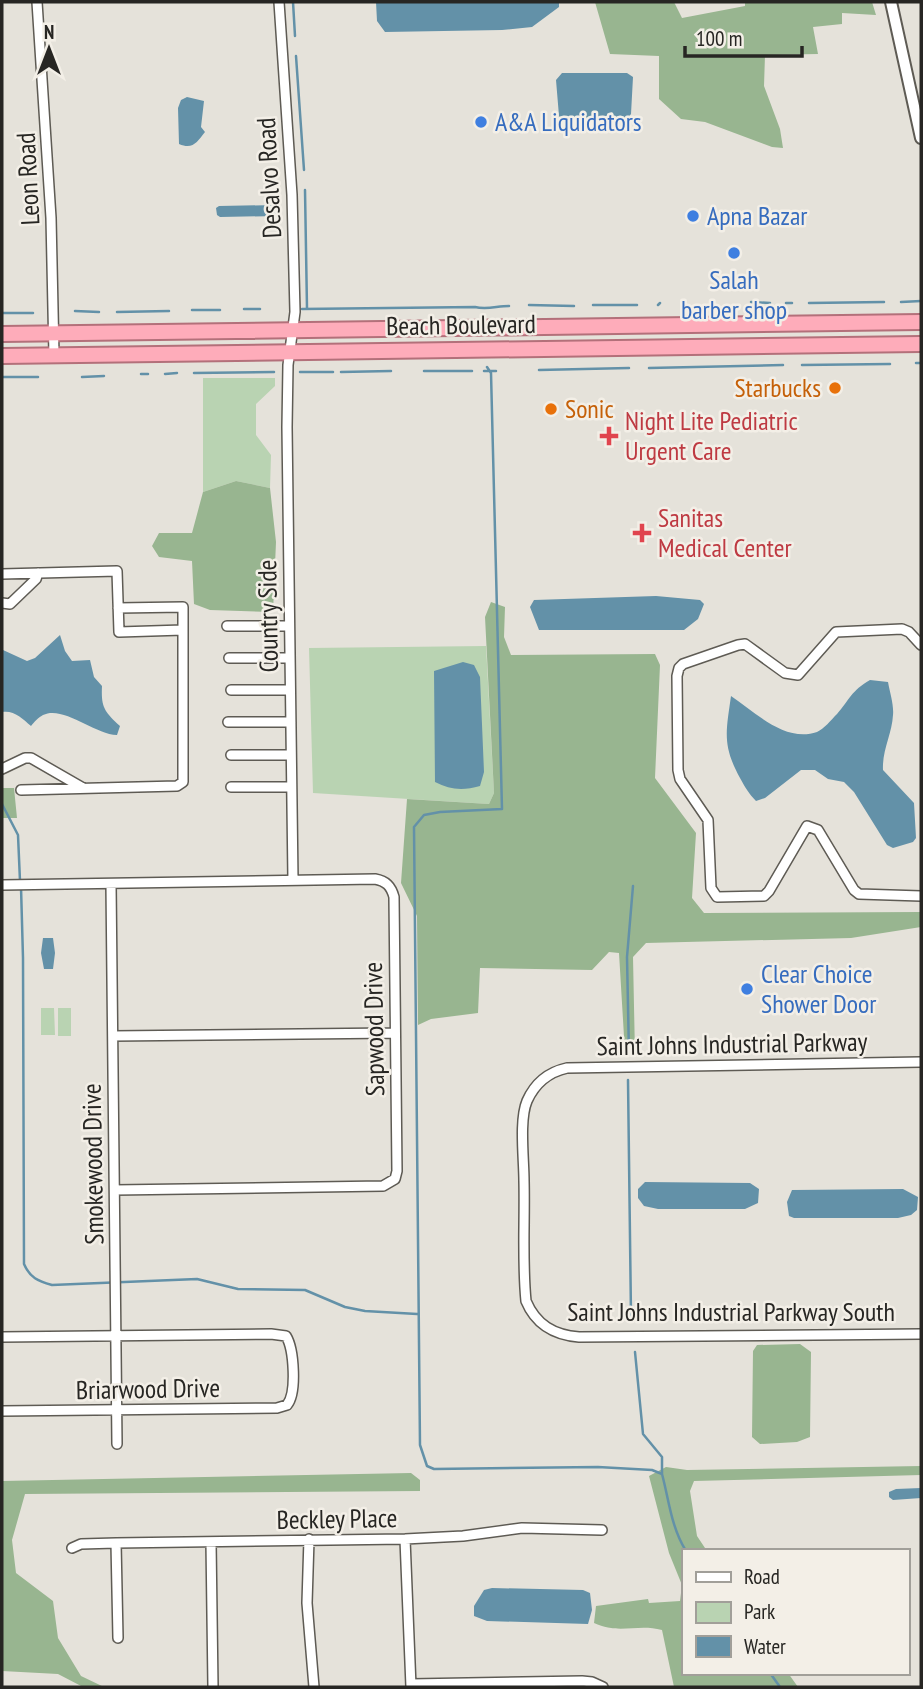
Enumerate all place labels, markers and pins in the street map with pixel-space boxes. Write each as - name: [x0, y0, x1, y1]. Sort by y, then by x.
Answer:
- place label: A&A Liquidators: [495, 105, 642, 138]
- marker: A&A Liquidators: [473, 114, 489, 130]
- place label: Apna Bazar: [707, 199, 807, 232]
- marker: Apna Bazar: [685, 208, 701, 224]
- marker: Salah barber shop: [726, 245, 742, 261]
- place label: Salah barber shop: [681, 263, 787, 326]
- place label: Starbucks: [734, 371, 821, 404]
- marker: Starbucks: [827, 380, 843, 396]
- place label: Sonic: [565, 392, 614, 425]
- marker: Sonic: [543, 401, 559, 417]
- place label: Night Lite Pediatric Urgent Care: [625, 404, 798, 467]
- marker: Night Lite Pediatric Urgent Care: [599, 426, 619, 446]
- place label: Sanitas Medical Center: [658, 501, 792, 564]
- marker: Sanitas Medical Center: [632, 523, 652, 543]
- place label: Clear Choice Shower Door: [761, 957, 876, 1020]
- marker: Clear Choice Shower Door: [739, 981, 755, 997]

